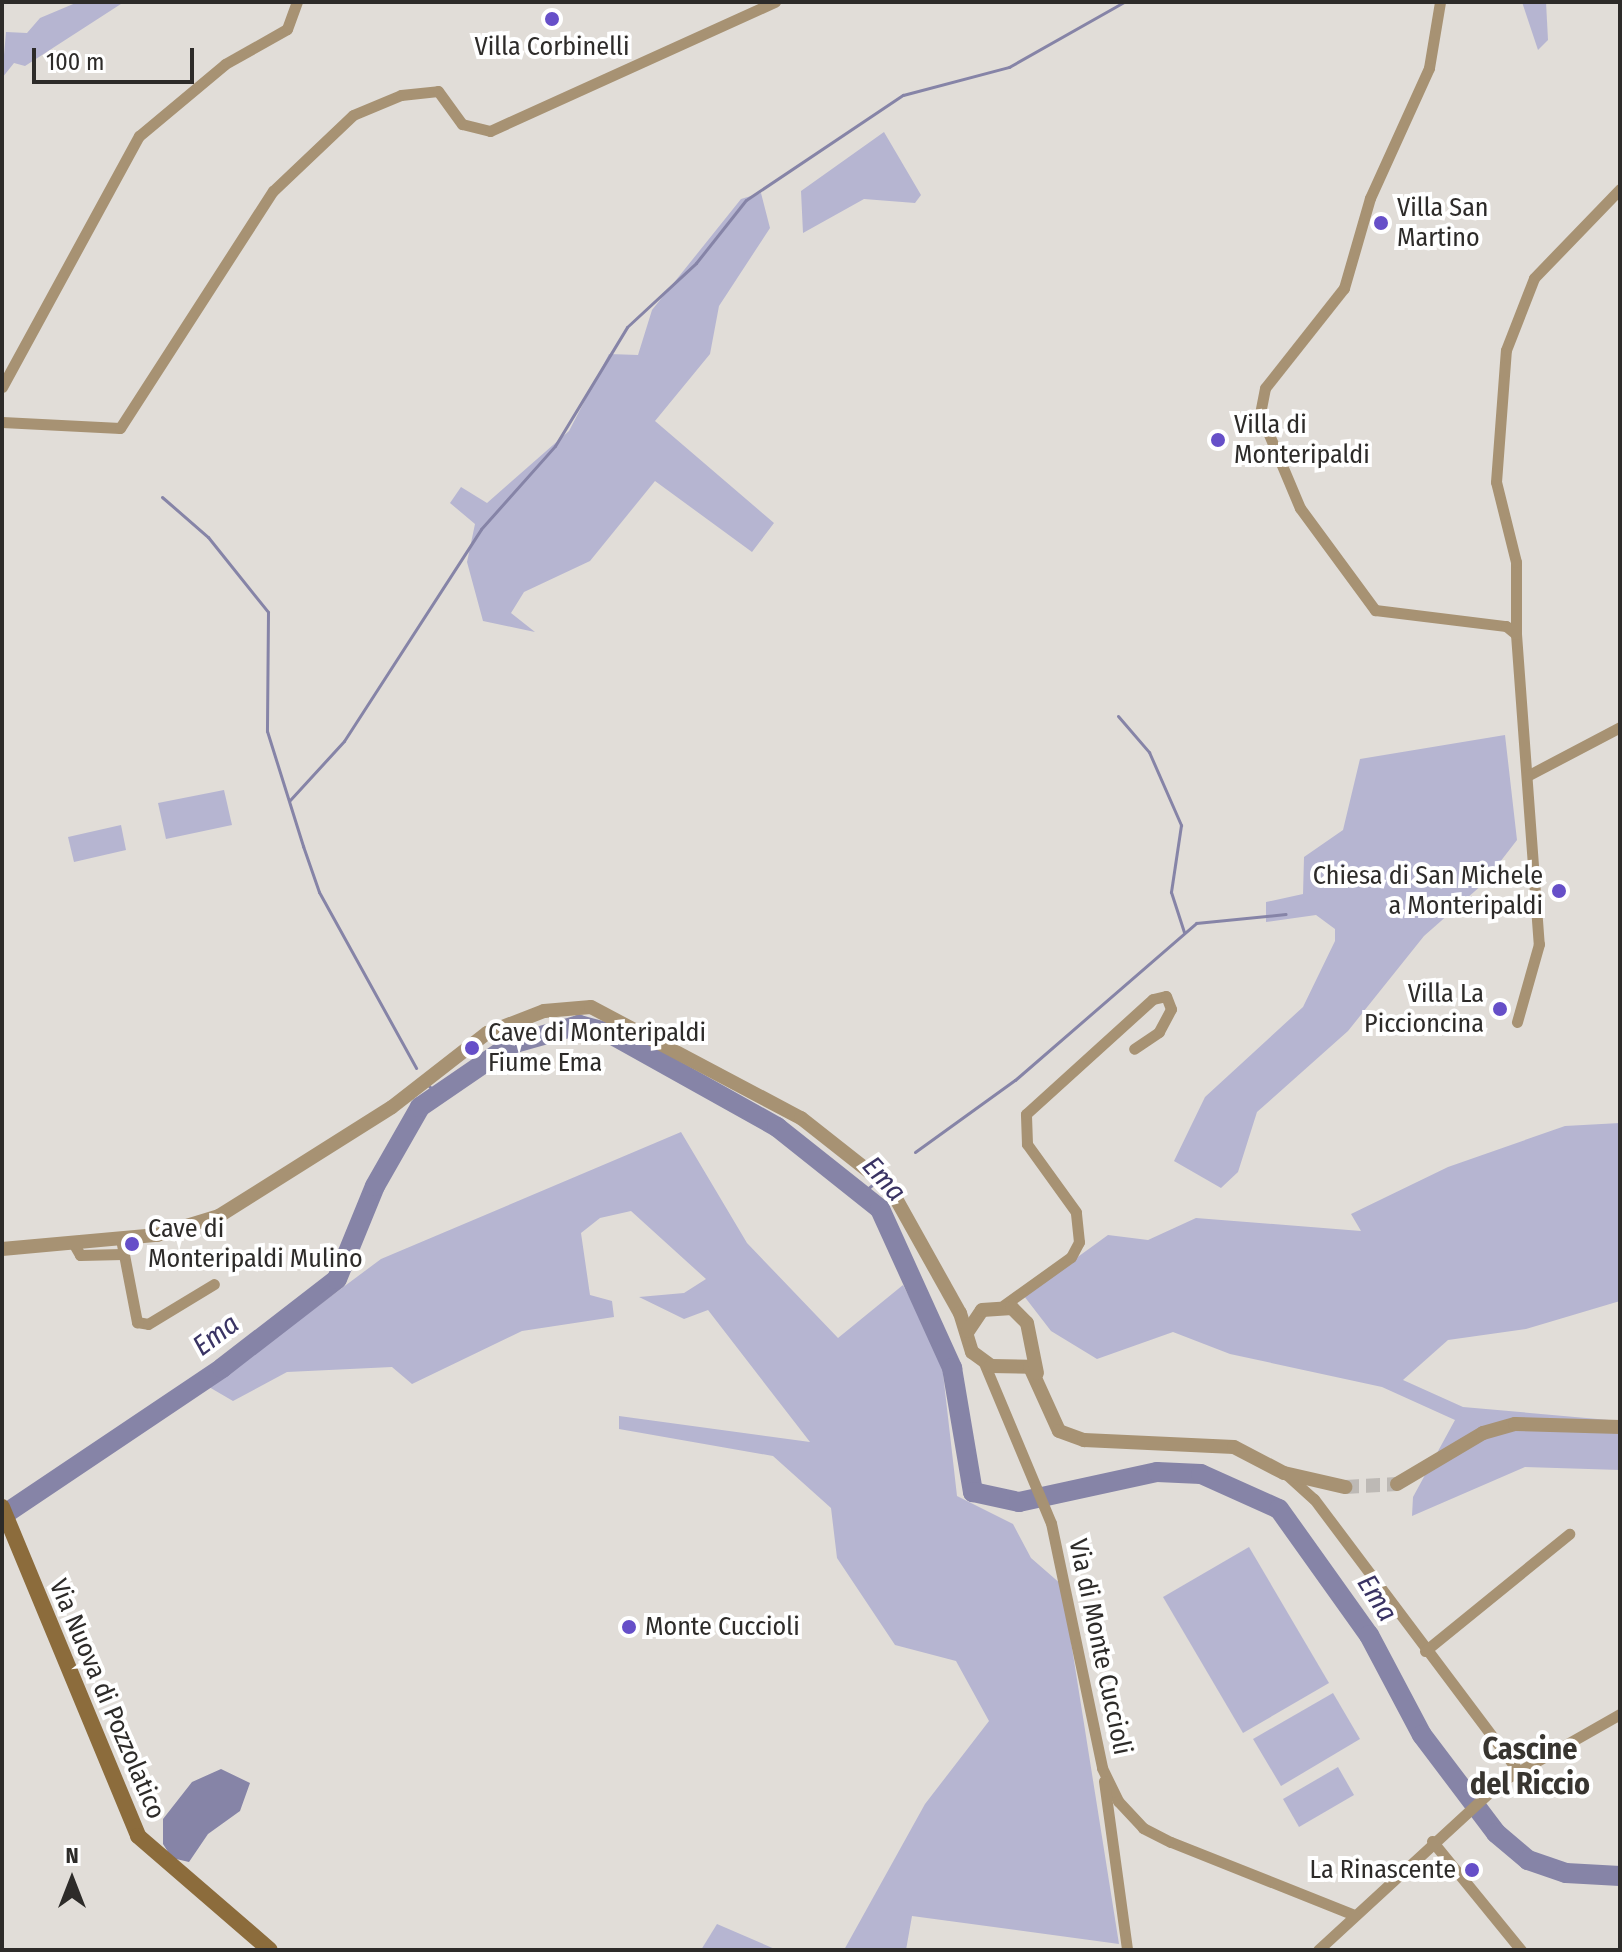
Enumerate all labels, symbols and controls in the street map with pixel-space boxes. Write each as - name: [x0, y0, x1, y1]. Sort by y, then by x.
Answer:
- marker: Villa Corbinelli: [543, 10, 561, 28]
- place label: Villa Corbinelli: [475, 31, 629, 63]
- scale bar: [36, 32, 198, 82]
- text: 100 m: [46, 48, 104, 76]
- place label: Villa San Martino: [1397, 192, 1489, 254]
- marker: Villa San Martino: [1372, 214, 1390, 232]
- place label: Villa di Monteripaldi: [1234, 409, 1370, 470]
- marker: Villa di Monteripaldi: [1209, 431, 1227, 449]
- place label: Chiesa di San Michele a Monteripaldi: [1313, 860, 1543, 922]
- marker: Chiesa di San Michele a Monteripaldi: [1550, 882, 1568, 900]
- place label: Villa La Piccioncina: [1364, 978, 1484, 1040]
- marker: Villa La Piccioncina: [1491, 1000, 1509, 1018]
- place label: Cave di Monteripaldi Fiume Ema: [488, 1017, 706, 1078]
- marker: Cave di Monteripaldi Fiume Ema: [463, 1039, 481, 1057]
- water label: Ema: [855, 1150, 913, 1208]
- place label: Cave di Monteripaldi Mulino: [148, 1213, 363, 1274]
- marker: Cave di Monteripaldi Mulino: [123, 1235, 141, 1253]
- water label: Ema: [186, 1307, 246, 1363]
- street label: Via di Monte Cuccioli: [1062, 1536, 1138, 1758]
- water label: Ema: [1350, 1568, 1404, 1628]
- street label: Via Nuova di Pozzolatico: [42, 1574, 172, 1824]
- place label: Monte Cuccioli: [645, 1611, 800, 1643]
- marker: Monte Cuccioli: [620, 1618, 638, 1636]
- district label: Cascine del Riccio: [1470, 1731, 1590, 1802]
- north arrow: [32, 1840, 112, 1920]
- text: N: [65, 1842, 79, 1869]
- place label: La Rinascente: [1310, 1854, 1456, 1886]
- marker: La Rinascente: [1463, 1861, 1481, 1879]

